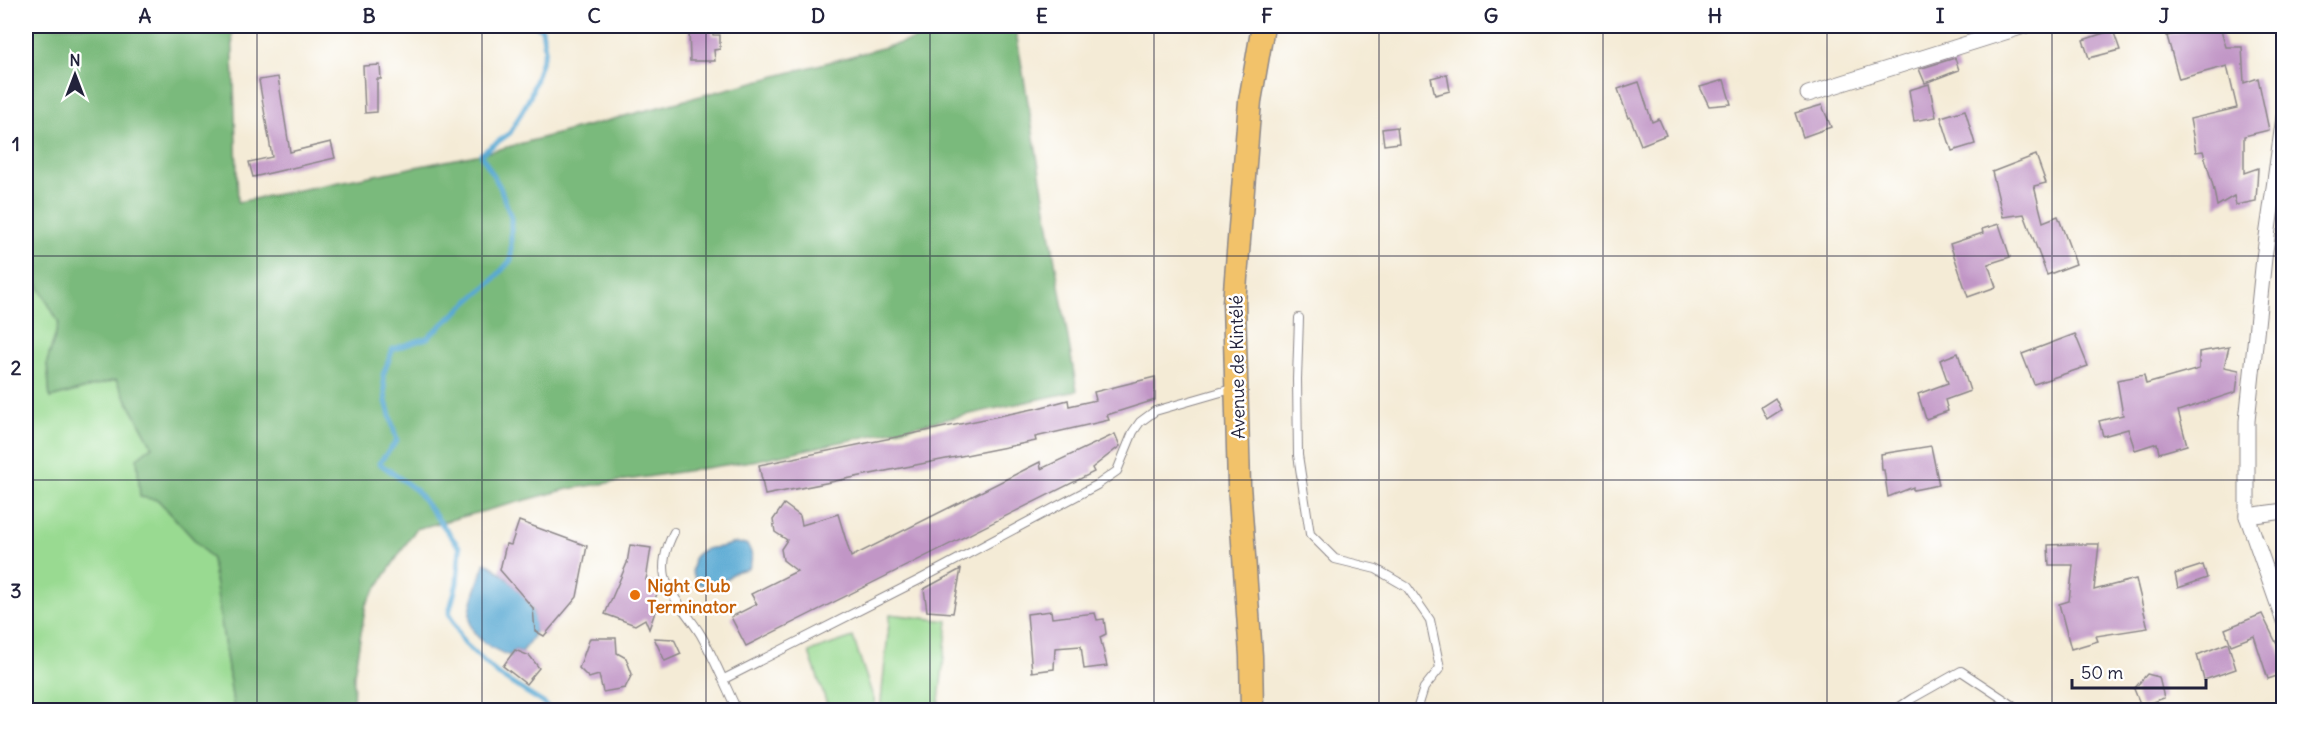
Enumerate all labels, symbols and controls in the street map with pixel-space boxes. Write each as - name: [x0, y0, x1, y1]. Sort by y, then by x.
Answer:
- text: A: [139, 3, 152, 28]
- text: B: [362, 3, 376, 28]
- text: C: [587, 3, 601, 28]
- text: D: [811, 3, 825, 28]
- text: E: [1036, 3, 1048, 28]
- text: F: [1261, 3, 1273, 28]
- text: G: [1484, 3, 1498, 28]
- text: H: [1708, 3, 1722, 28]
- text: I: [1936, 3, 1945, 28]
- text: J: [2159, 3, 2170, 28]
- north arrow: [45, 45, 105, 105]
- text: N: [69, 50, 81, 70]
- text: 1: [12, 131, 20, 156]
- street label: Avenue de Kintélé: [1224, 295, 1250, 439]
- text: 2: [11, 355, 22, 380]
- place label: Night Club Terminator: [647, 574, 737, 618]
- text: 3: [10, 578, 22, 603]
- marker: Night Club Terminator: [628, 588, 642, 602]
- scale bar: [2072, 652, 2206, 690]
- text: 50 m: [2081, 661, 2123, 684]

